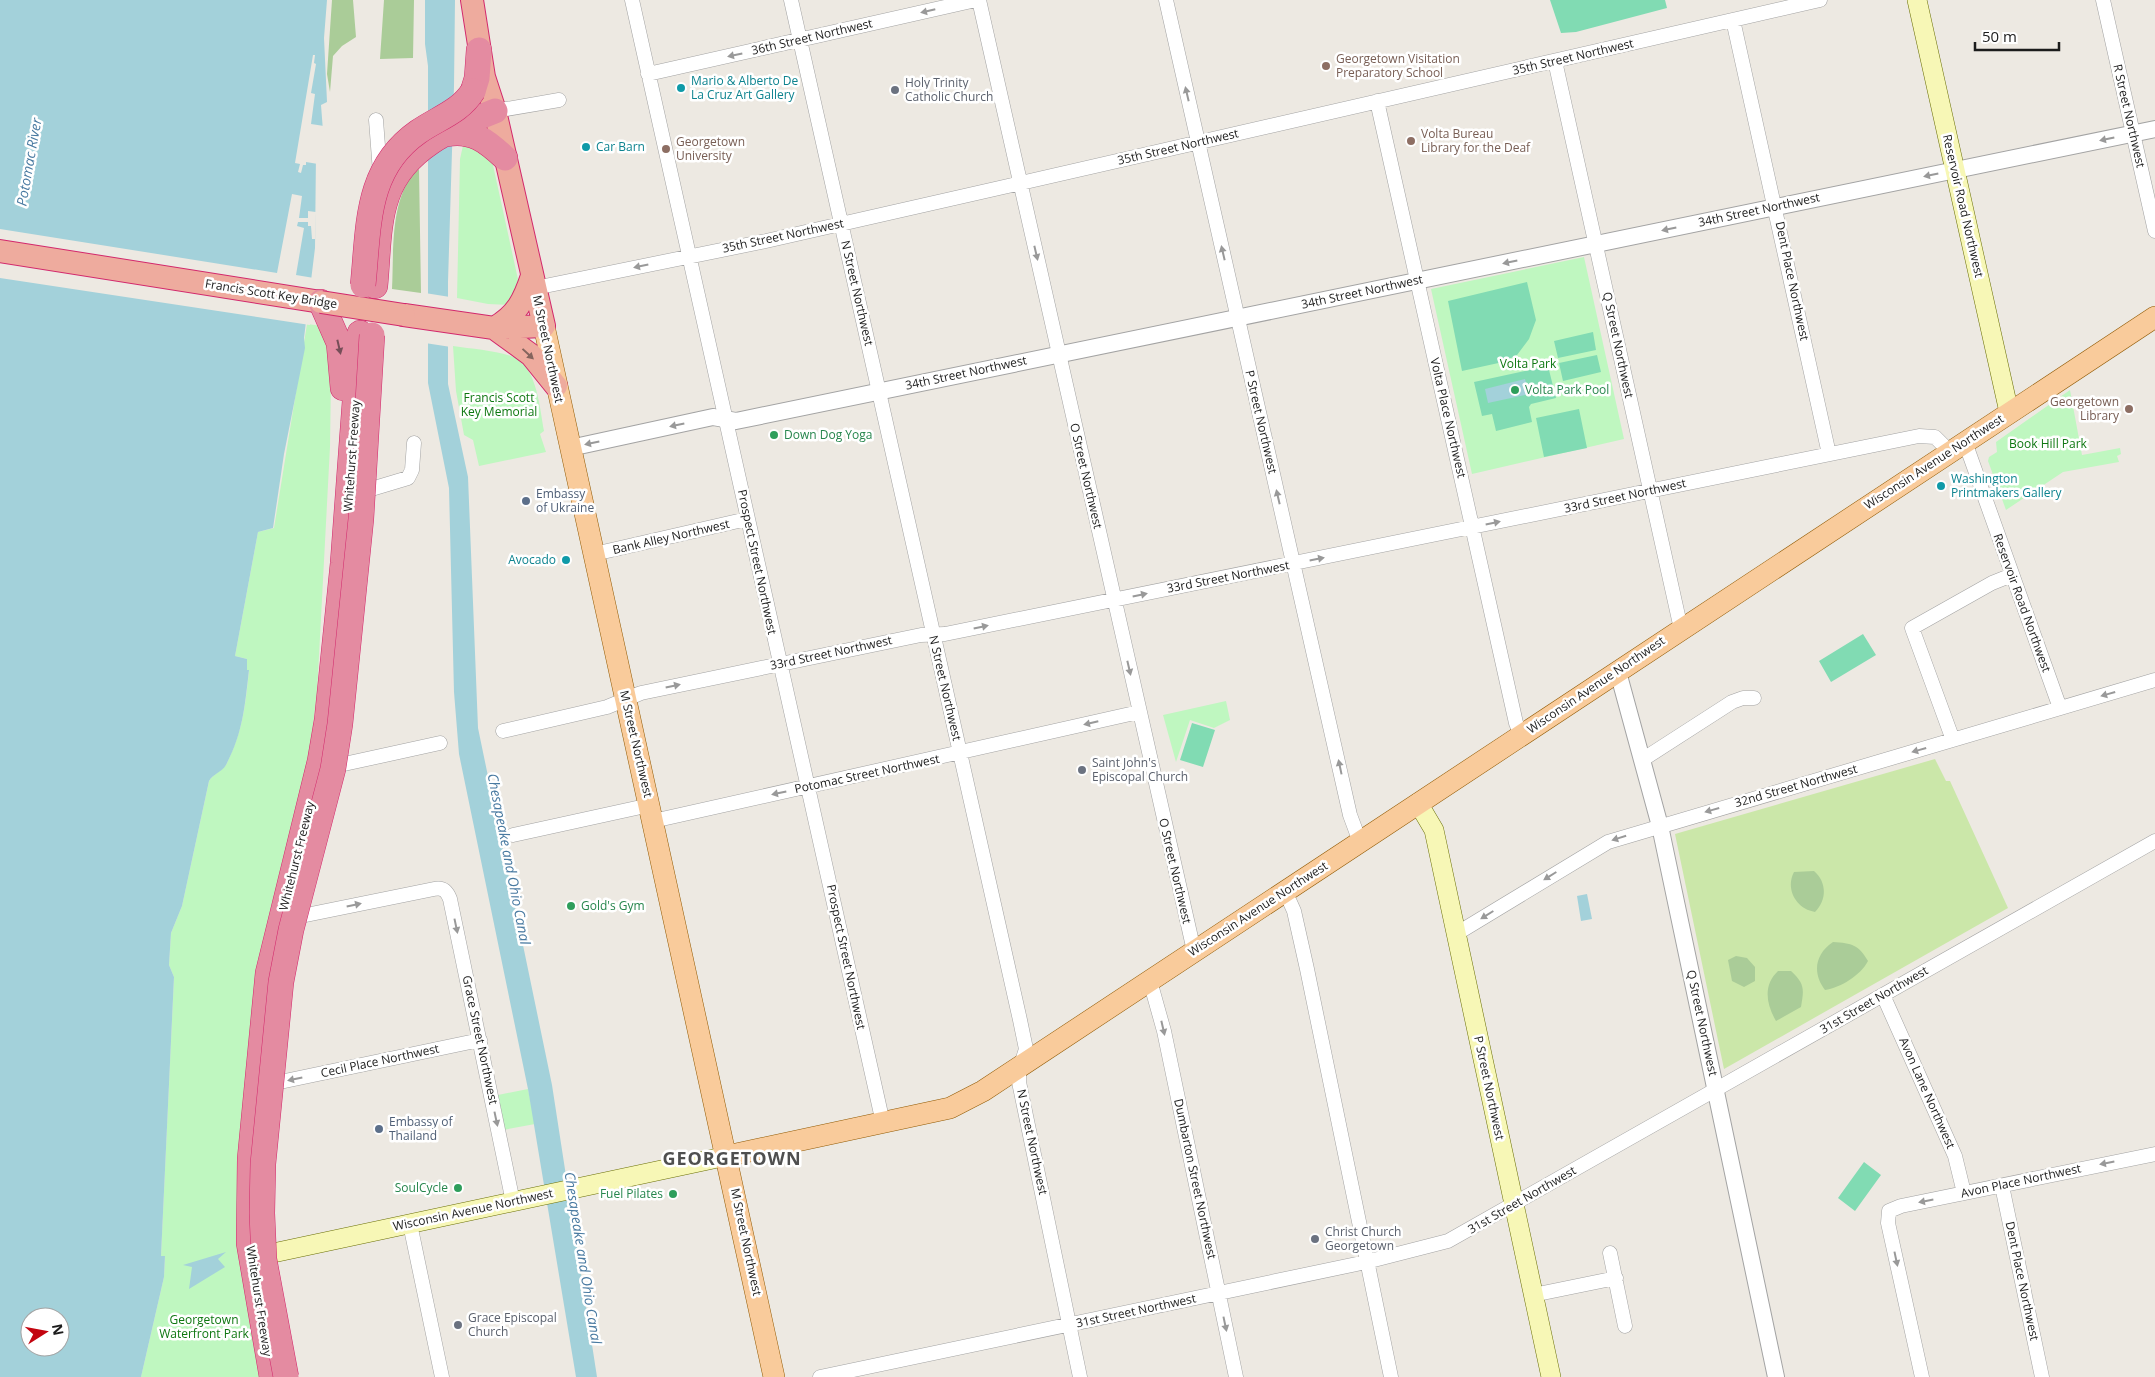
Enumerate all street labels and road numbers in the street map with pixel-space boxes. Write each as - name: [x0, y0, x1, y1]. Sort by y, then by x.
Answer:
- street label: 36th Street Northwest: [750, 14, 874, 59]
- street label: 35th Street Northwest: [1511, 34, 1635, 79]
- street label: R Street Northwest: [2109, 62, 2150, 169]
- street label: 35th Street Northwest: [1116, 124, 1240, 169]
- street label: Reservoir Road Northwest: [1939, 133, 1988, 279]
- street label: 34th Street Northwest: [1697, 188, 1821, 231]
- street label: 35th Street Northwest: [721, 214, 845, 257]
- street label: Dent Place Northwest: [1772, 220, 1813, 342]
- street label: N Street Northwest: [837, 239, 878, 347]
- street label: 34th Street Northwest: [1300, 270, 1424, 313]
- street label: Francis Scott Key Bridge: [204, 275, 339, 312]
- street label: Q Street Northwest: [1599, 290, 1638, 399]
- street label: M Street Northwest: [529, 294, 568, 404]
- street label: 34th Street Northwest: [904, 351, 1028, 394]
- street label: Volta Place Northwest: [1426, 356, 1471, 480]
- street label: P Street Northwest: [1241, 368, 1282, 475]
- street label: Whitehurst Freeway: [339, 399, 364, 512]
- street label: Wisconsin Avenue Northwest: [1861, 410, 2007, 513]
- street label: O Street Northwest: [1066, 421, 1107, 530]
- street label: 33rd Street Northwest: [1562, 474, 1688, 517]
- street label: Prospect Street Northwest: [734, 488, 781, 636]
- street label: Bank Alley Northwest: [611, 515, 731, 558]
- street label: Reservoir Road Northwest: [1989, 531, 2055, 675]
- street label: 33rd Street Northwest: [1165, 556, 1291, 597]
- street label: 33rd Street Northwest: [768, 631, 894, 674]
- street label: Wisconsin Avenue Northwest: [1523, 632, 1668, 737]
- street label: N Street Northwest: [925, 634, 966, 742]
- street label: M Street Northwest: [616, 689, 657, 799]
- street label: Potomac Street Northwest: [793, 750, 941, 797]
- street label: 32nd Street Northwest: [1732, 760, 1859, 811]
- street label: Whitehurst Freeway: [275, 799, 319, 912]
- street label: O Street Northwest: [1155, 816, 1196, 925]
- street label: Wisconsin Avenue Northwest: [1185, 857, 1331, 960]
- street label: Prospect Street Northwest: [823, 883, 870, 1031]
- street label: 31st Street Northwest: [1817, 962, 1931, 1038]
- street label: Q Street Northwest: [1683, 968, 1722, 1077]
- street label: Grace Street Northwest: [459, 974, 502, 1106]
- street label: P Street Northwest: [1470, 1034, 1509, 1141]
- street label: Avon Lane Northwest: [1895, 1034, 1960, 1151]
- street label: Cecil Place Northwest: [319, 1040, 441, 1081]
- street label: N Street Northwest: [1013, 1087, 1052, 1196]
- street label: Dumbarton Street Northwest: [1170, 1097, 1221, 1261]
- street label: Avon Place Northwest: [1959, 1159, 2083, 1202]
- street label: 31st Street Northwest: [1465, 1162, 1579, 1238]
- street label: Wisconsin Avenue Northwest: [391, 1184, 554, 1235]
- street label: M Street Northwest: [727, 1187, 766, 1297]
- street label: Dent Place Northwest: [2002, 1220, 2043, 1342]
- street label: Whitehurst Freeway: [242, 1244, 277, 1358]
- street label: 31st Street Northwest: [1074, 1289, 1197, 1332]

